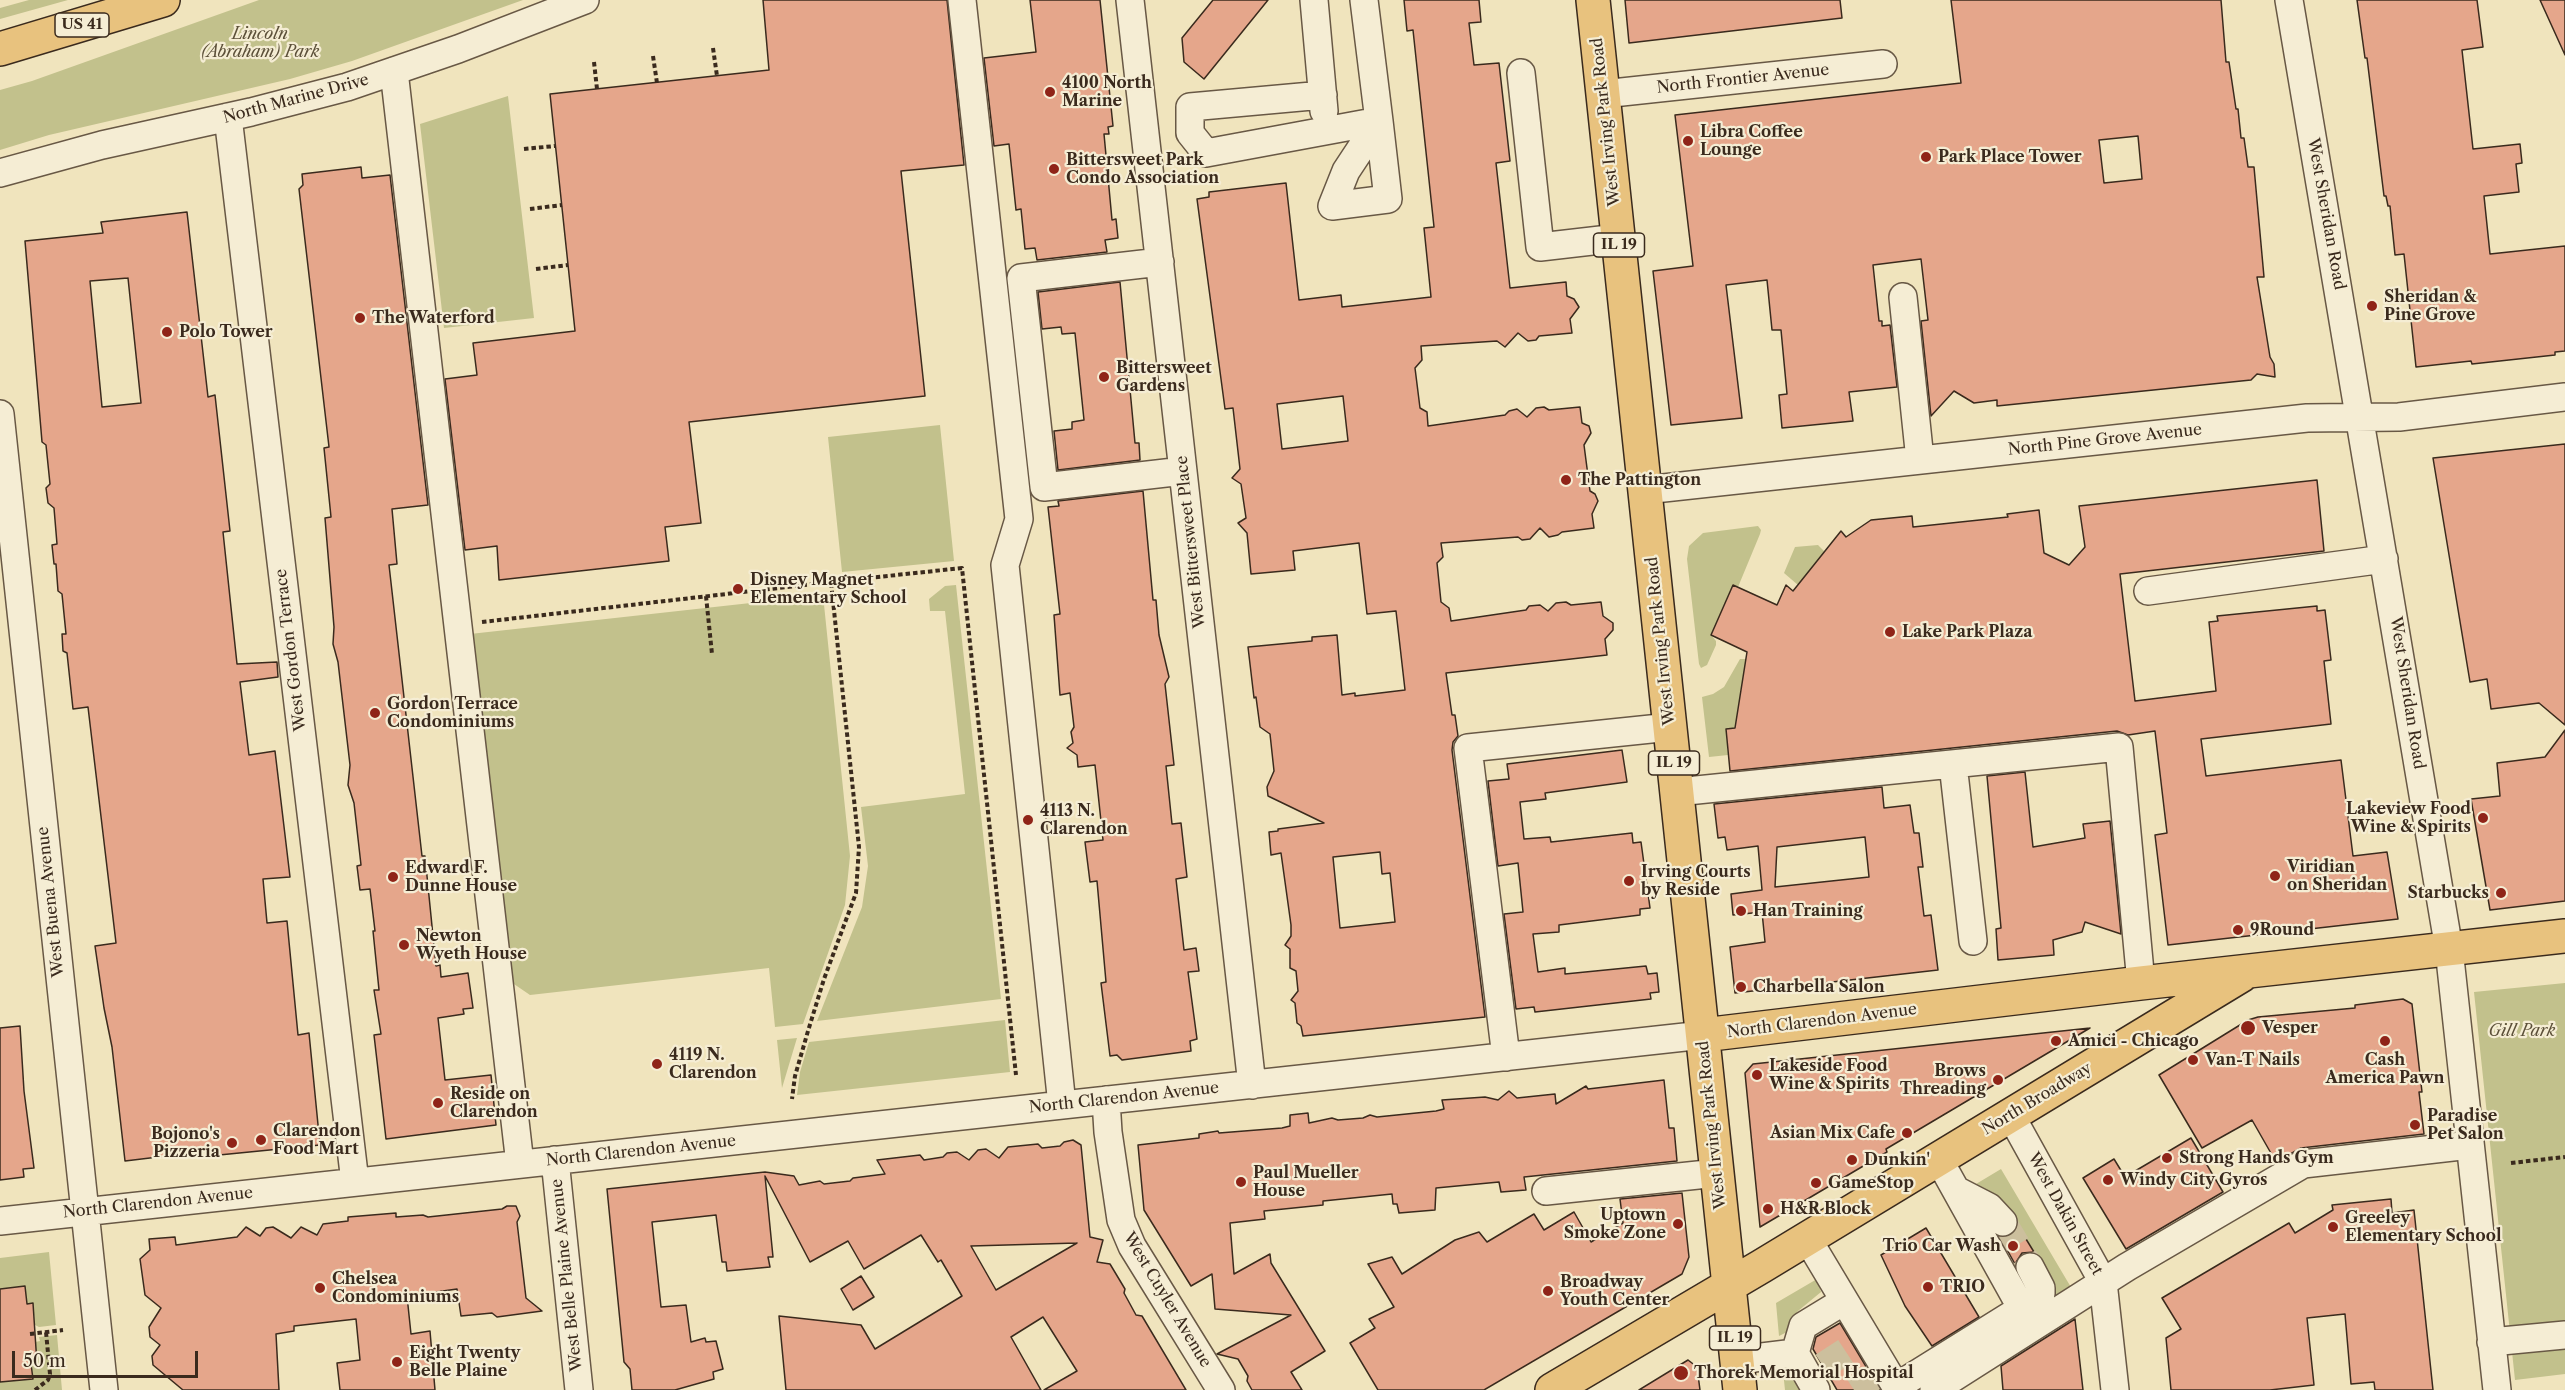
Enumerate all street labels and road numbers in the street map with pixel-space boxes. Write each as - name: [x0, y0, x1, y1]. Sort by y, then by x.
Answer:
- road number: US 41: [55, 13, 109, 37]
- street label: West Irving Park Road: [1588, 37, 1624, 207]
- street label: North Frontier Avenue: [1656, 60, 1830, 98]
- street label: North Marine Drive: [221, 70, 371, 128]
- street label: West Sheridan Road: [2303, 136, 2349, 292]
- road number: IL 19: [1594, 233, 1644, 257]
- street label: North Pine Grove Avenue: [2007, 420, 2203, 460]
- street label: West Bittersweet Place: [1172, 455, 1210, 629]
- street label: West Irving Park Road: [1643, 556, 1679, 726]
- street label: West Gordon Terrace: [272, 568, 310, 732]
- street label: West Sheridan Road: [2385, 615, 2429, 771]
- road number: IL 19: [1648, 751, 1700, 775]
- street label: West Buena Avenue: [34, 826, 68, 978]
- street label: North Clarendon Avenue: [1726, 1000, 1918, 1042]
- street label: West Irving Park Road: [1694, 1040, 1730, 1210]
- street label: North Broadway: [1979, 1059, 2095, 1139]
- street label: North Clarendon Avenue: [1028, 1078, 1220, 1118]
- street label: North Clarendon Avenue: [545, 1131, 737, 1171]
- street label: West Dakin Street: [2023, 1149, 2107, 1279]
- street label: West Belle Plaine Avenue: [547, 1178, 587, 1372]
- street label: North Clarendon Avenue: [62, 1183, 254, 1223]
- street label: West Cuyler Avenue: [1119, 1229, 1215, 1371]
- road number: IL 19: [1710, 1326, 1760, 1350]

